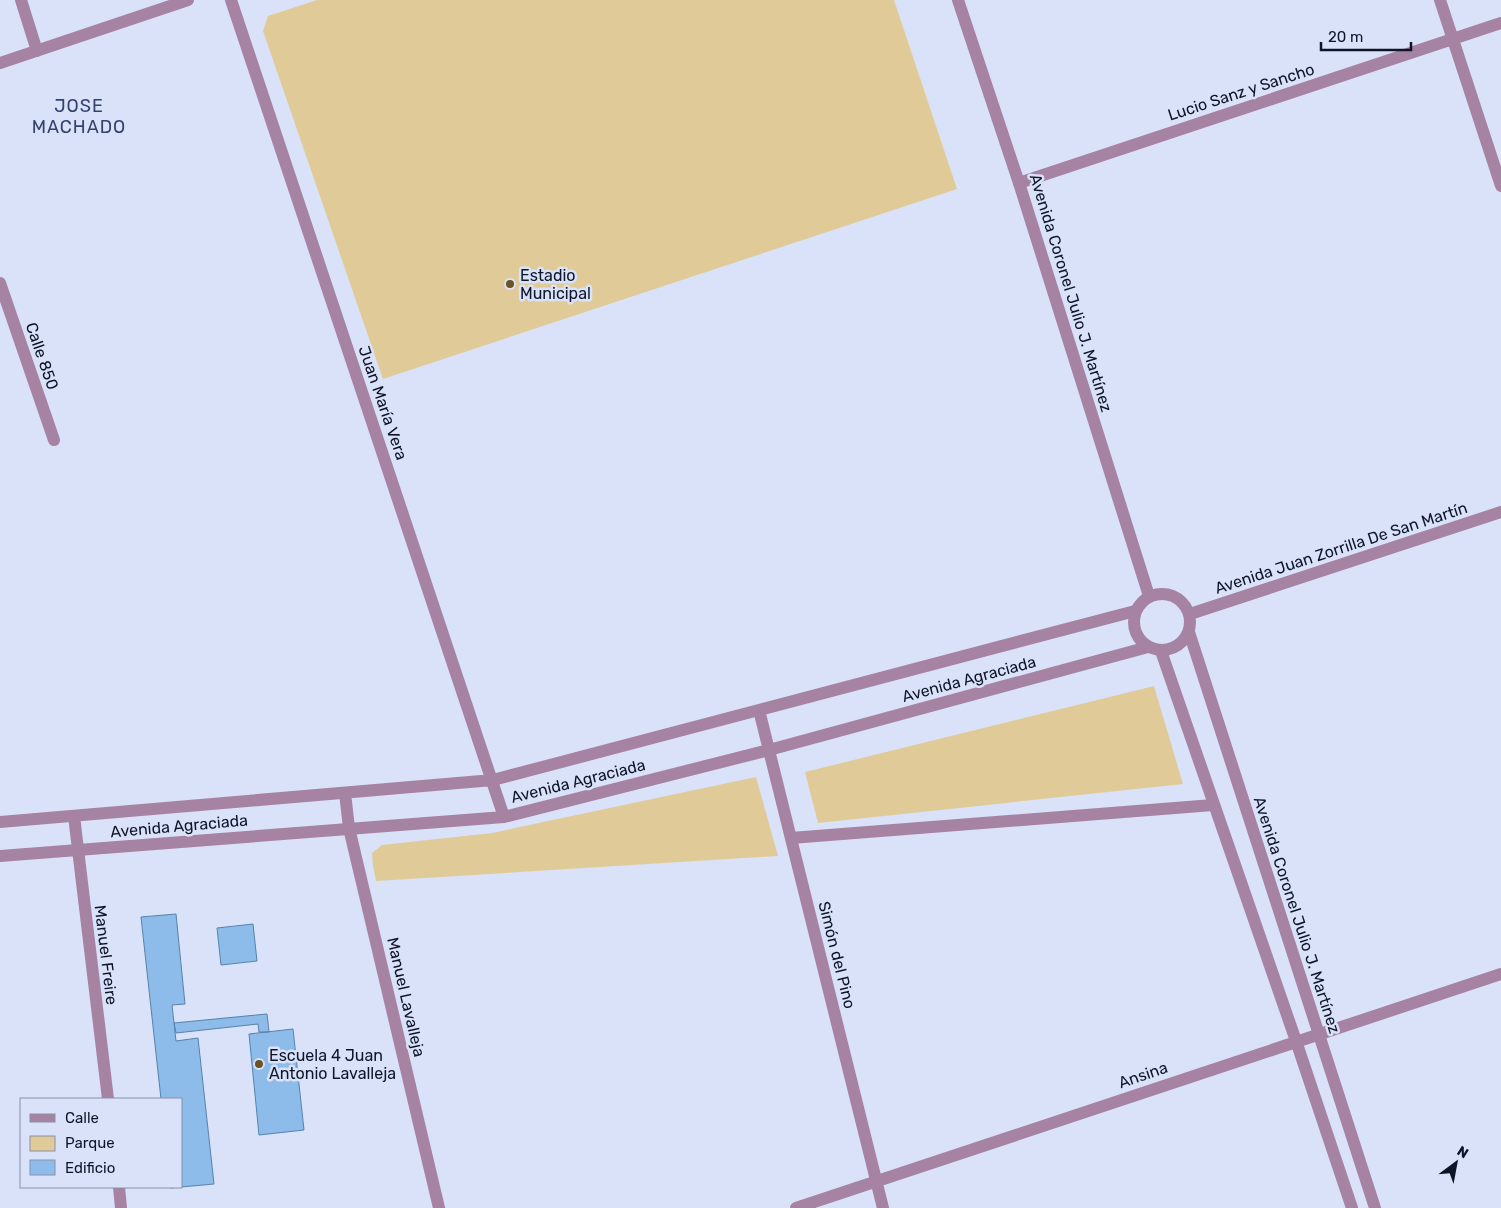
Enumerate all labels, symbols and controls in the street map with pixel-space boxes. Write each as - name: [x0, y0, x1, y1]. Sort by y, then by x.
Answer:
- scale bar: [1321, 20, 1411, 52]
- text: 20 m: [1328, 28, 1363, 46]
- street label: Lucio Sanz y Sancho: [1165, 59, 1317, 125]
- district label: JOSE MACHADO: [32, 95, 126, 138]
- street label: Avenida Coronel Julio J. Martínez: [1026, 172, 1116, 414]
- place label: Estadio Municipal: [520, 266, 591, 303]
- marker: Estadio Municipal: [504, 278, 516, 290]
- street label: Calle 850: [22, 320, 62, 392]
- street label: Juan María Vera: [355, 343, 411, 463]
- street label: Avenida Juan Zorrilla De San Martín: [1212, 498, 1470, 598]
- street label: Avenida Agraciada: [900, 652, 1038, 706]
- street label: Avenida Agraciada: [509, 755, 647, 807]
- street label: Avenida Coronel Julio J. Martínez: [1250, 794, 1344, 1036]
- street label: Avenida Agraciada: [109, 811, 249, 841]
- street label: Simón del Pino: [814, 899, 860, 1011]
- street label: Manuel Freire: [90, 904, 122, 1006]
- street label: Manuel Lavalleja: [383, 935, 429, 1059]
- place label: Escuela 4 Juan Antonio Lavalleja: [269, 1046, 396, 1083]
- marker: Escuela 4 Juan Antonio Lavalleja: [253, 1058, 265, 1070]
- street label: Ansina: [1116, 1058, 1170, 1092]
- legend: [20, 1098, 182, 1188]
- text: Calle: [65, 1109, 99, 1127]
- text: Parque: [65, 1134, 115, 1152]
- north arrow: [1431, 1138, 1481, 1188]
- text: N: [1454, 1143, 1471, 1162]
- text: Edificio: [65, 1159, 115, 1177]

